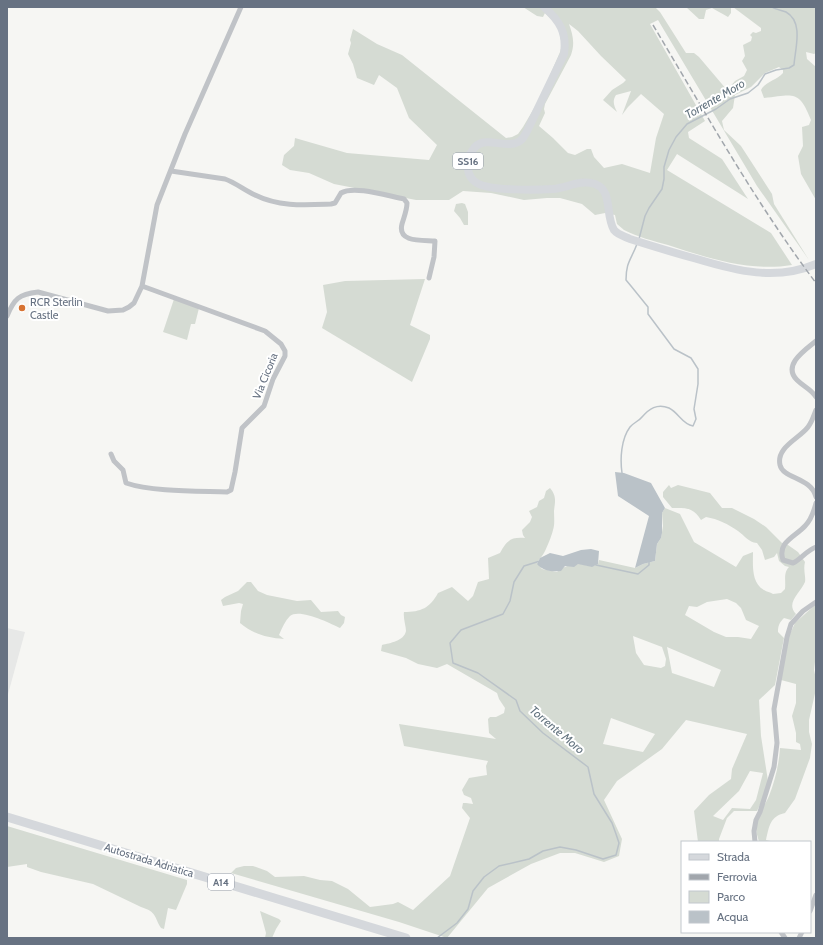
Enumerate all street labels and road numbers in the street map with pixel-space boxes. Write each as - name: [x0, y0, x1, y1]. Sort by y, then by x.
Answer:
- road number: SS16: [453, 153, 483, 169]
- street label: Via Cicoria: [249, 350, 281, 401]
- street label: Autostrada Adriatica: [102, 840, 196, 880]
- road number: A14: [208, 874, 234, 890]

